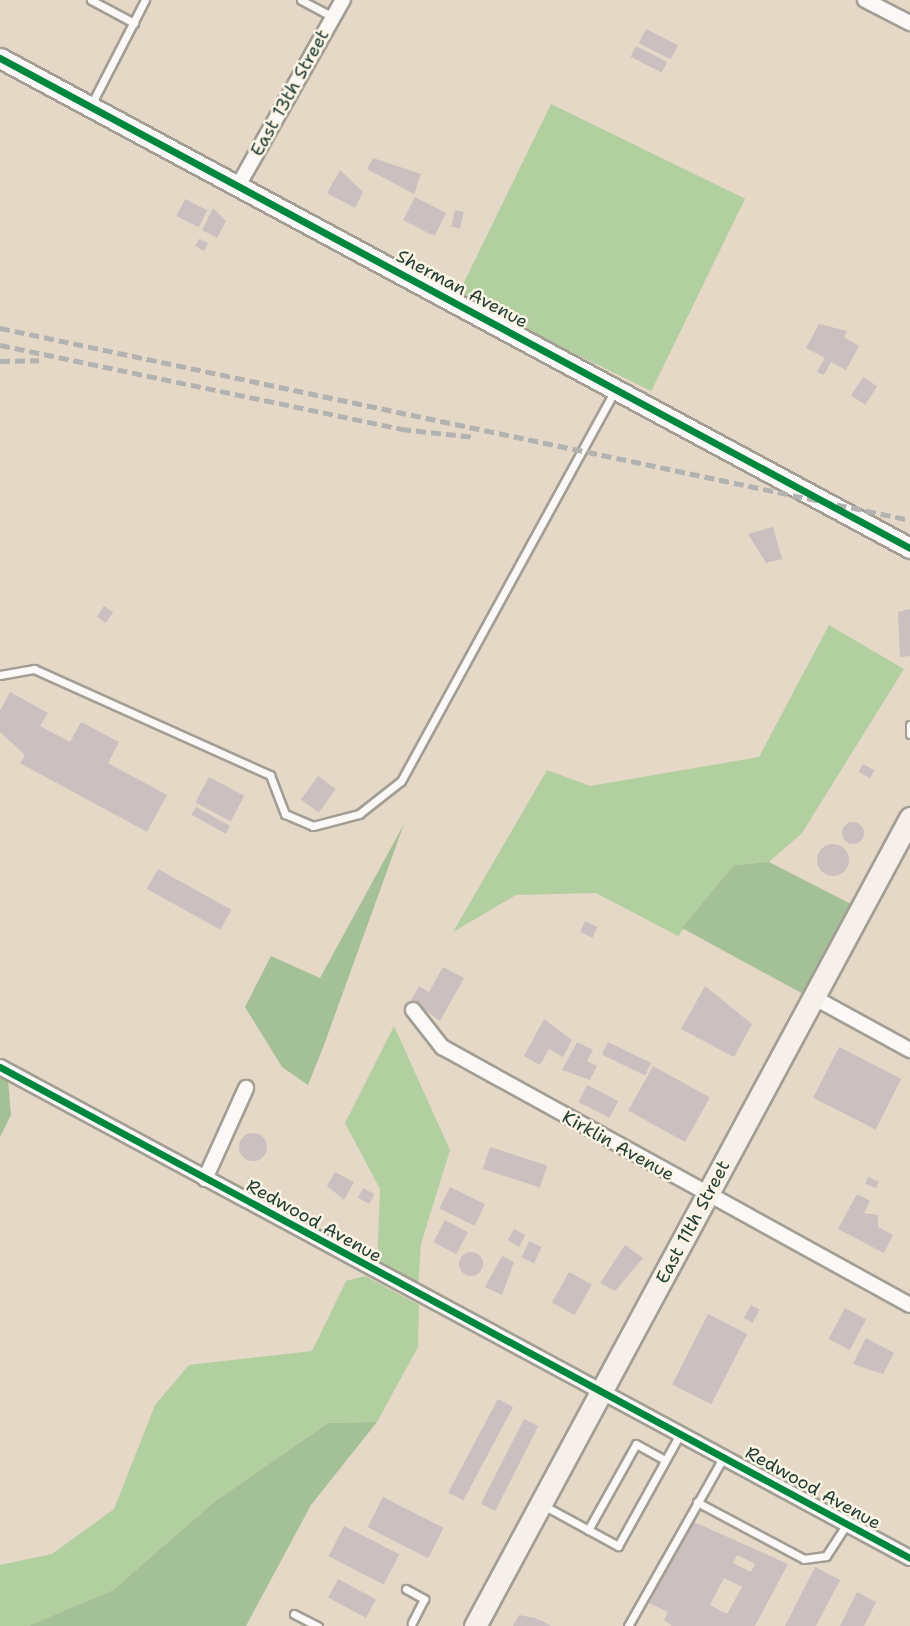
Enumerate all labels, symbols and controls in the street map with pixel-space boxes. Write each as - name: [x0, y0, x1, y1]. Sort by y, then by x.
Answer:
- street label: East 13th Street: [246, 26, 334, 160]
- street label: Sherman Avenue: [392, 245, 532, 333]
- street label: Kirklin Avenue: [558, 1106, 678, 1186]
- street label: East 11th Street: [651, 1157, 735, 1287]
- street label: Redwood Avenue: [242, 1175, 386, 1267]
- street label: Redwood Avenue: [741, 1442, 885, 1534]

